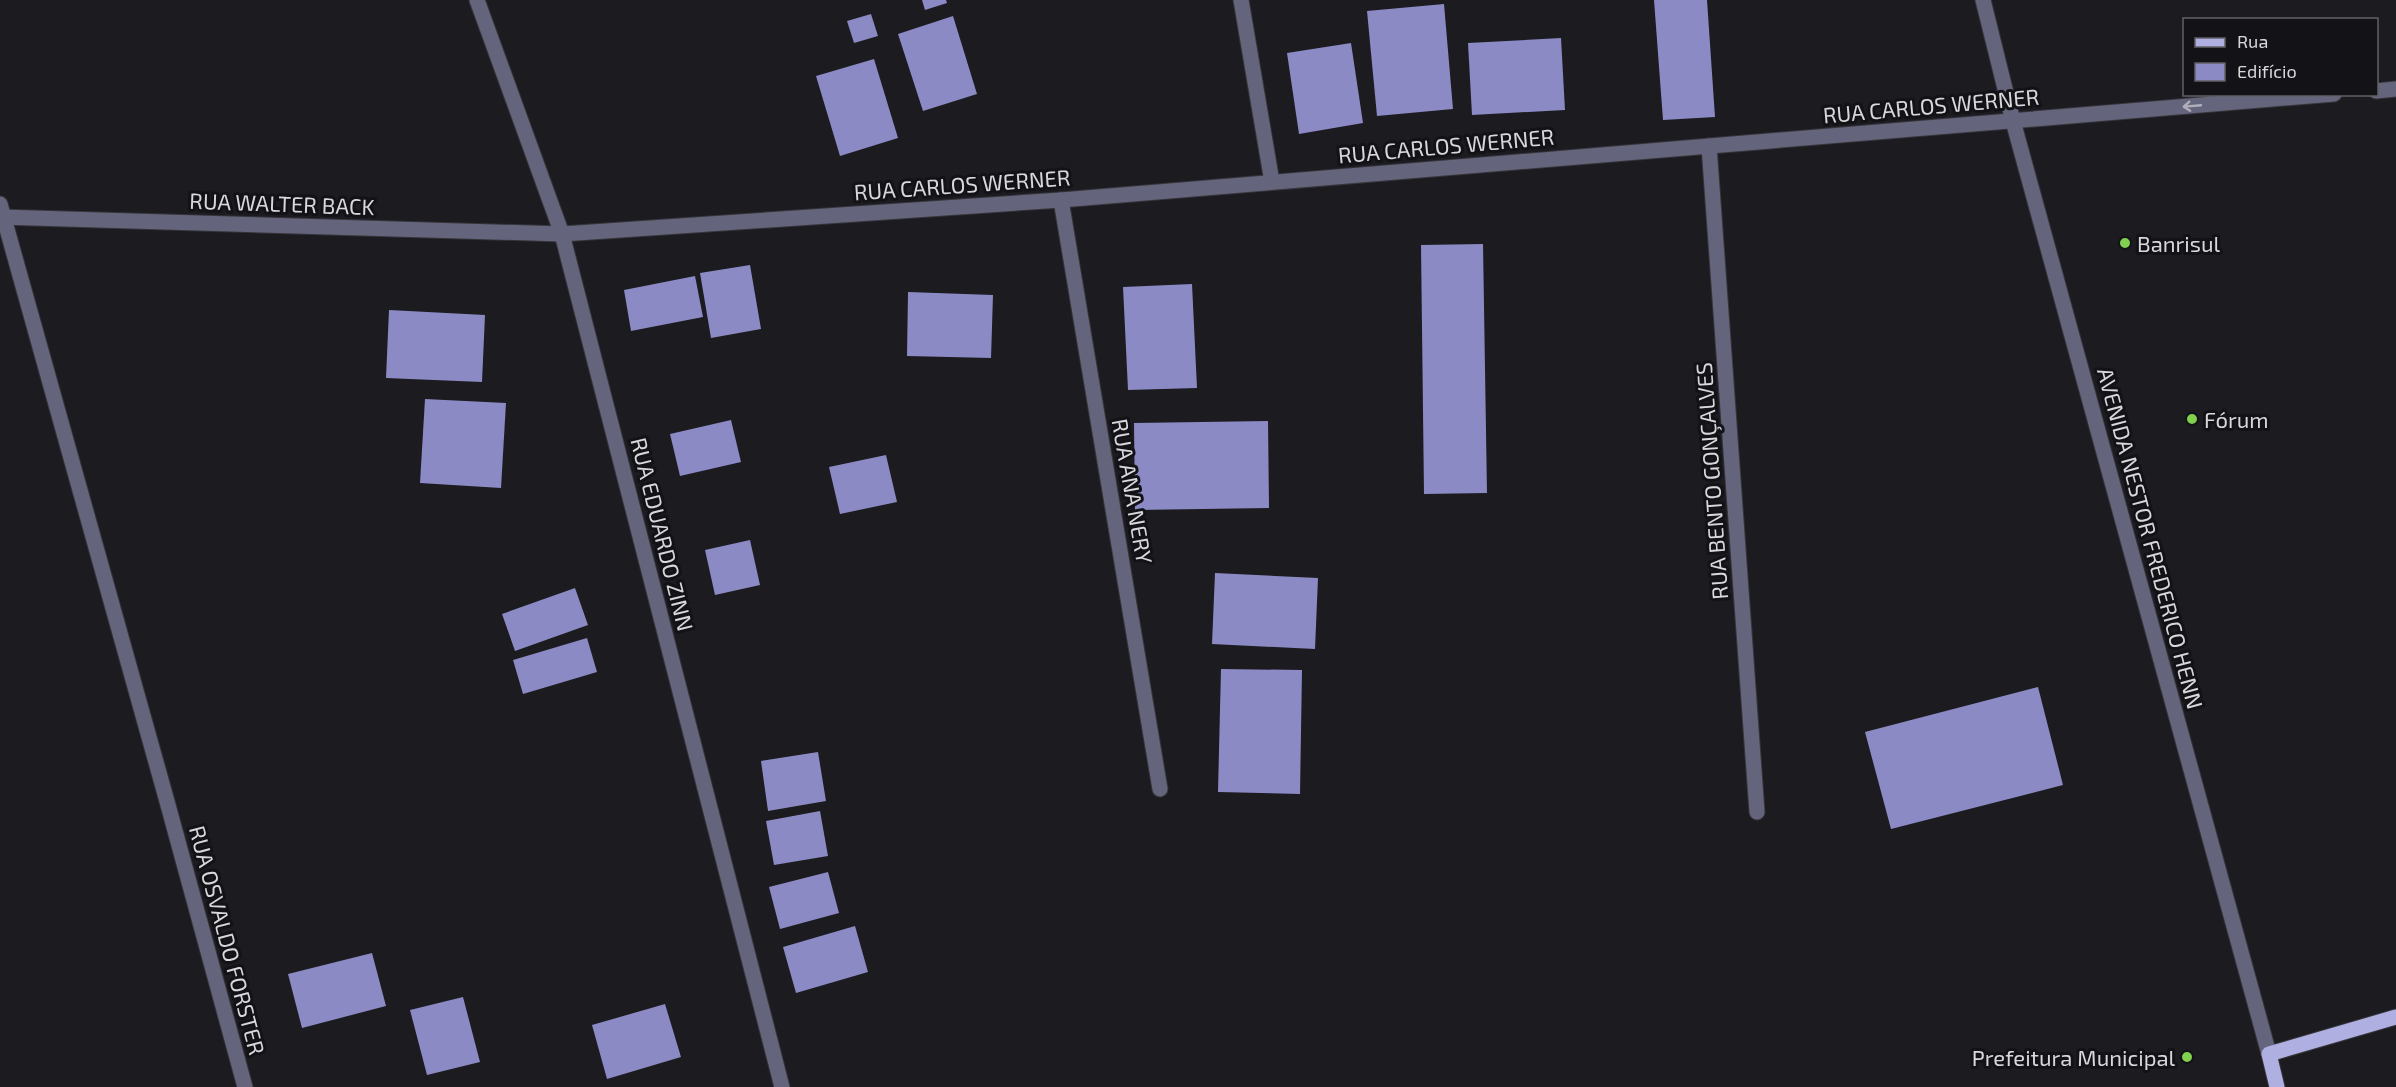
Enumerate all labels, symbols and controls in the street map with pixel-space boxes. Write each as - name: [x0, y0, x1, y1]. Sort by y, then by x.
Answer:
- legend: [2183, 18, 2378, 96]
- text: Rua: [2237, 30, 2268, 52]
- text: Edifício: [2237, 60, 2297, 82]
- street label: RUA CARLOS WERNER: [1822, 83, 2040, 127]
- one-way arrow: [2182, 101, 2202, 112]
- street label: RUA CARLOS WERNER: [1337, 123, 1555, 167]
- street label: RUA CARLOS WERNER: [853, 163, 1071, 205]
- street label: RUA WALTER BACK: [189, 187, 375, 219]
- place label: Banrisul: [2137, 230, 2220, 256]
- marker: Banrisul: [2118, 236, 2132, 250]
- street label: RUA BENTO GONÇALVES: [1690, 361, 1734, 600]
- street label: AVENIDA NESTOR FREDERICO HENN: [2093, 364, 2209, 712]
- place label: Fórum: [2204, 406, 2269, 432]
- marker: Fórum: [2185, 412, 2199, 426]
- street label: RUA ANA NERY: [1107, 417, 1159, 566]
- street label: RUA EDUARDO ZINN: [626, 435, 700, 633]
- street label: RUA OSVALDO FORSTER: [185, 823, 271, 1057]
- place label: Prefeitura Municipal: [1972, 1044, 2175, 1070]
- marker: Prefeitura Municipal: [2180, 1050, 2194, 1064]

